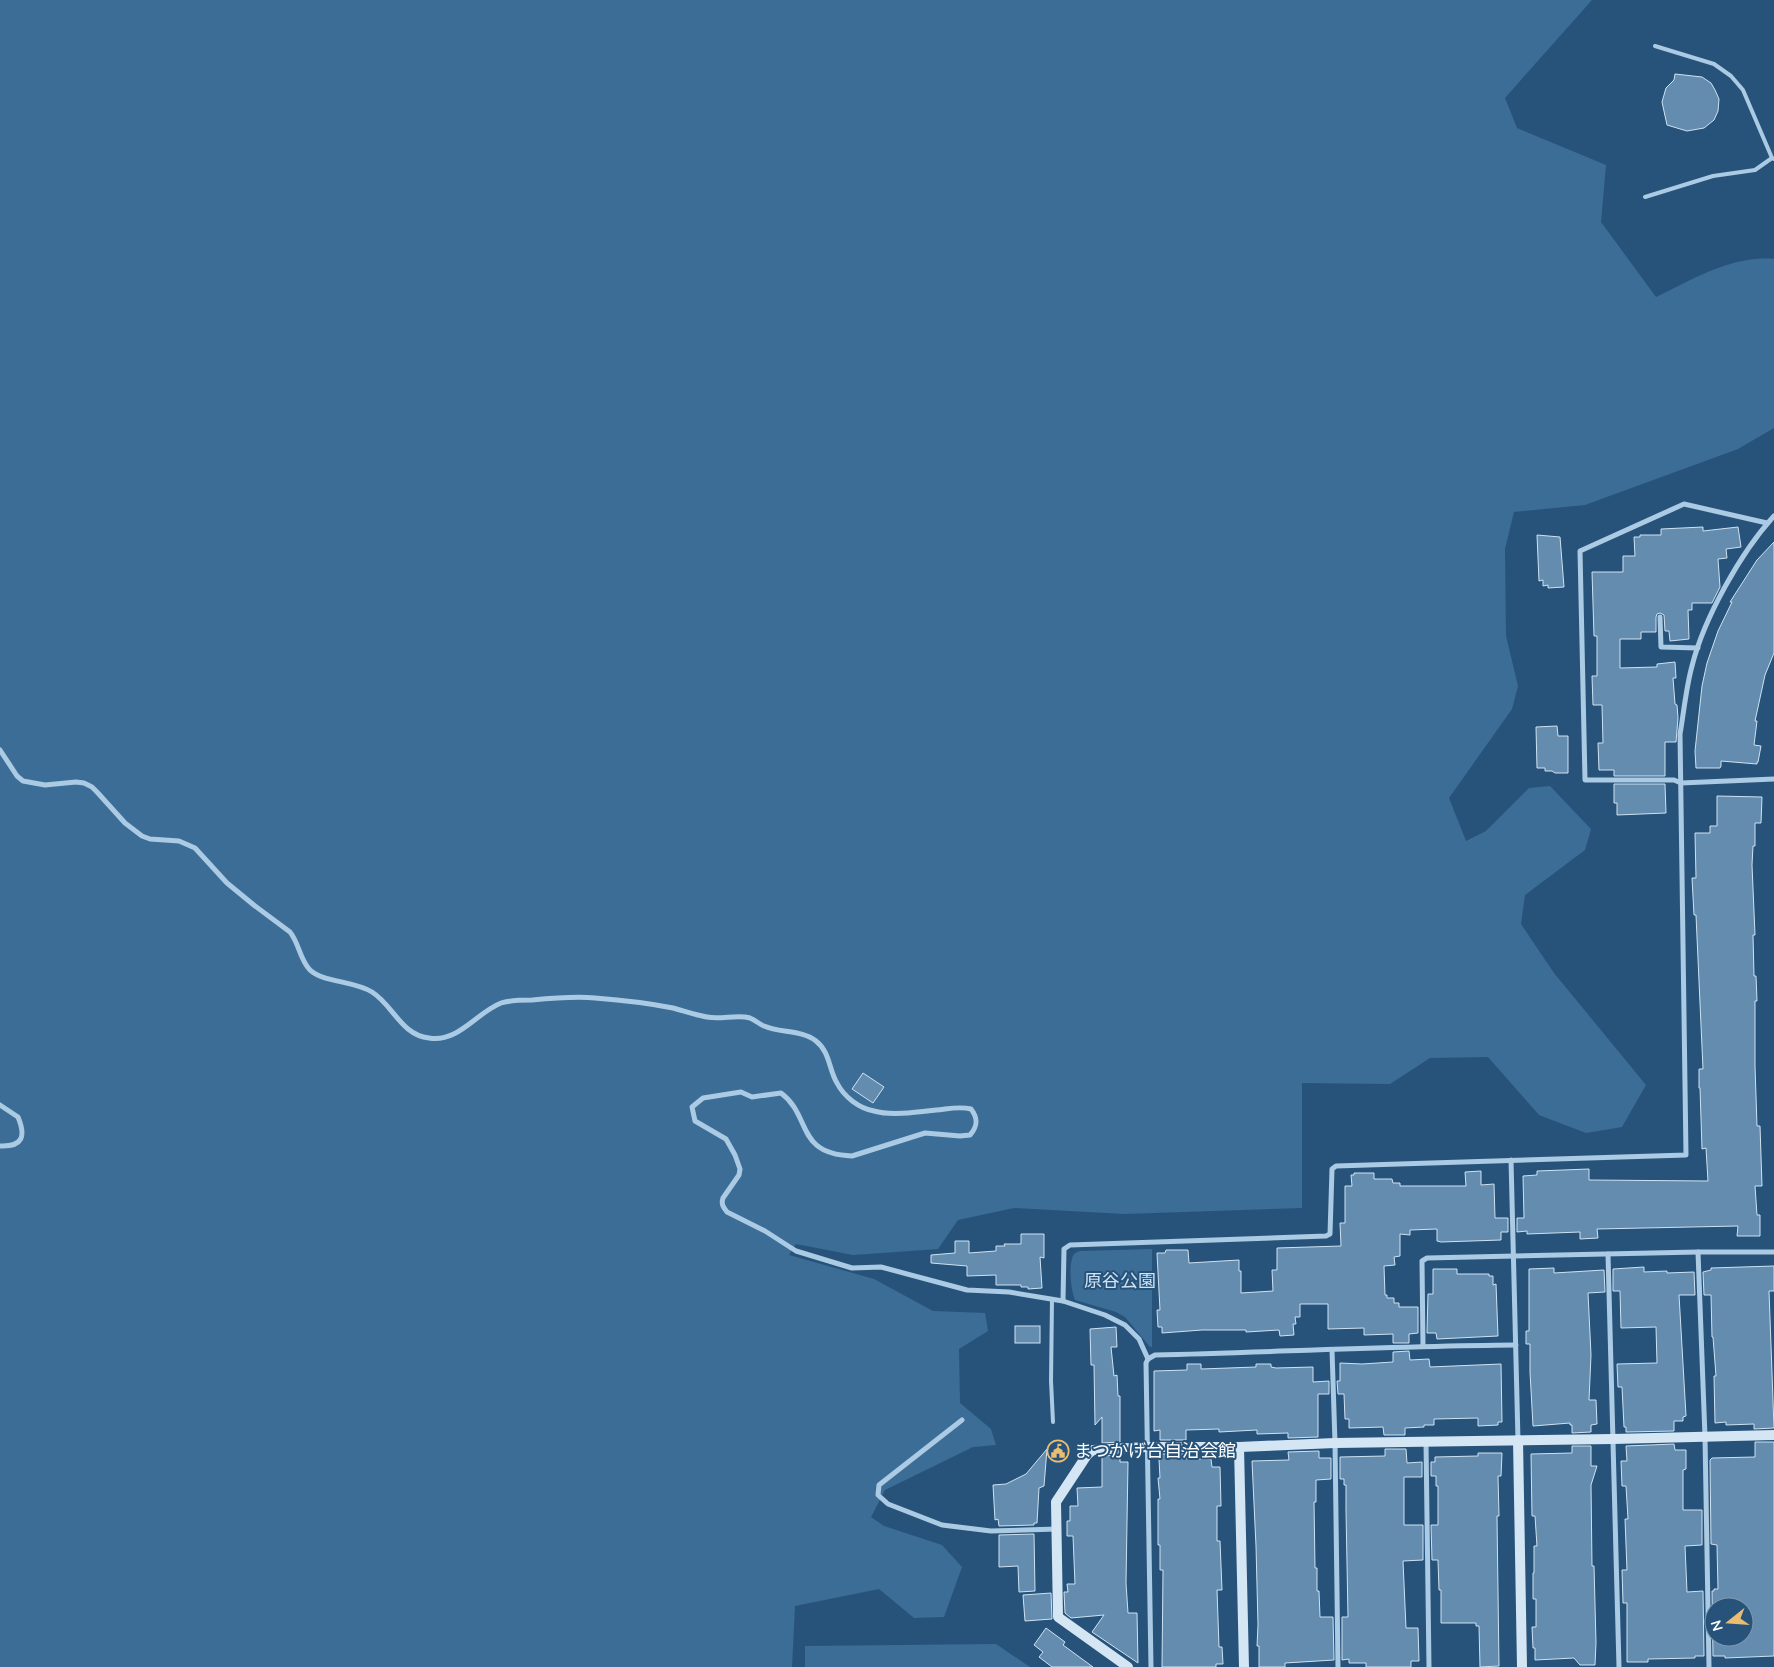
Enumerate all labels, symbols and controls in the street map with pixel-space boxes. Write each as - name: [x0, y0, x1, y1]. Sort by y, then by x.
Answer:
- park label: 原谷公園: [1084, 1269, 1156, 1293]
- public building icon: まつかげ台自治会館: [1046, 1439, 1070, 1463]
- place label: まつかげ台自治会館: [1074, 1439, 1236, 1463]
- north arrow: [1704, 1597, 1754, 1647]
- text: N: [1706, 1618, 1728, 1633]

